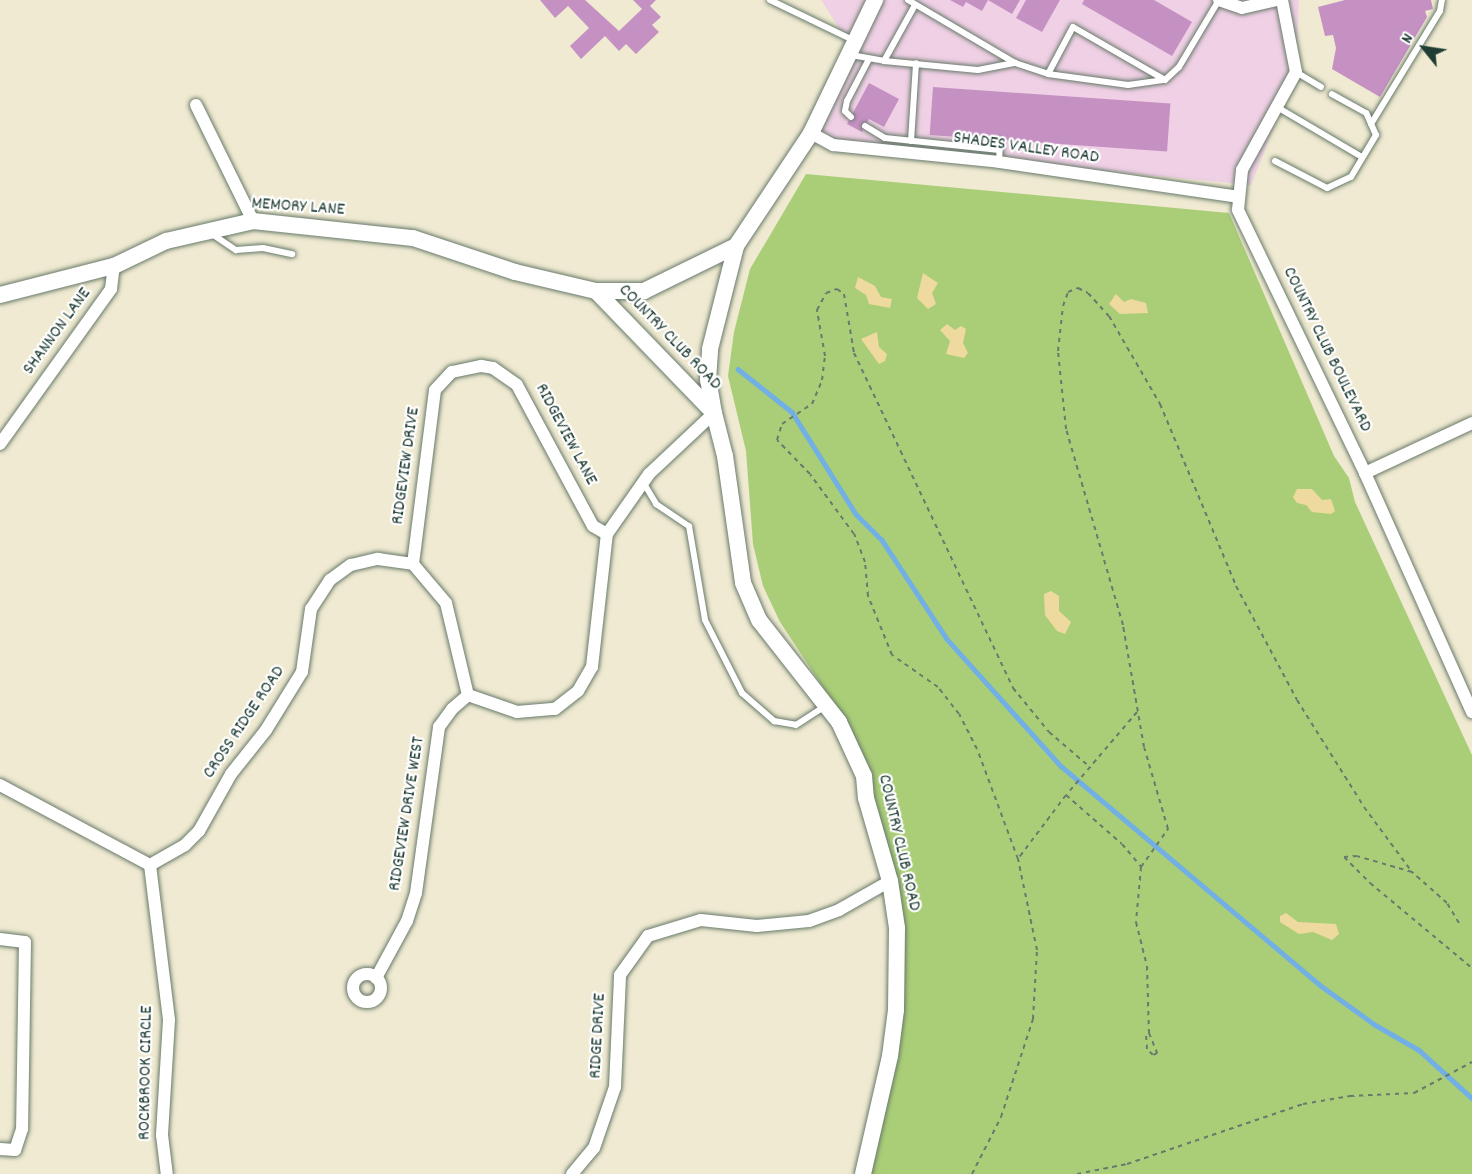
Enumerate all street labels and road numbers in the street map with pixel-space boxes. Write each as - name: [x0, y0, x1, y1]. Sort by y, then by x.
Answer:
- street label: SHADES VALLEY ROAD: [952, 128, 1100, 170]
- street label: MEMORY LANE: [251, 194, 345, 222]
- street label: COUNTRY CLUB BOULEVARD: [1277, 264, 1375, 436]
- street label: COUNTRY CLUB ROAD: [613, 280, 725, 396]
- street label: SHANNON LANE: [19, 284, 97, 380]
- street label: RIDGEVIEW LANE: [529, 380, 601, 490]
- street label: RIDGEVIEW DRIVE: [388, 406, 426, 526]
- street label: CROSS RIDGE ROAD: [199, 663, 291, 783]
- street label: RIDGEVIEW DRIVE WEST: [385, 735, 431, 893]
- street label: COUNTRY CLUB ROAD: [872, 773, 924, 913]
- street label: RIDGE DRIVE: [586, 993, 612, 1079]
- street label: ROCKBROOK CIRCLE: [135, 1006, 159, 1140]

